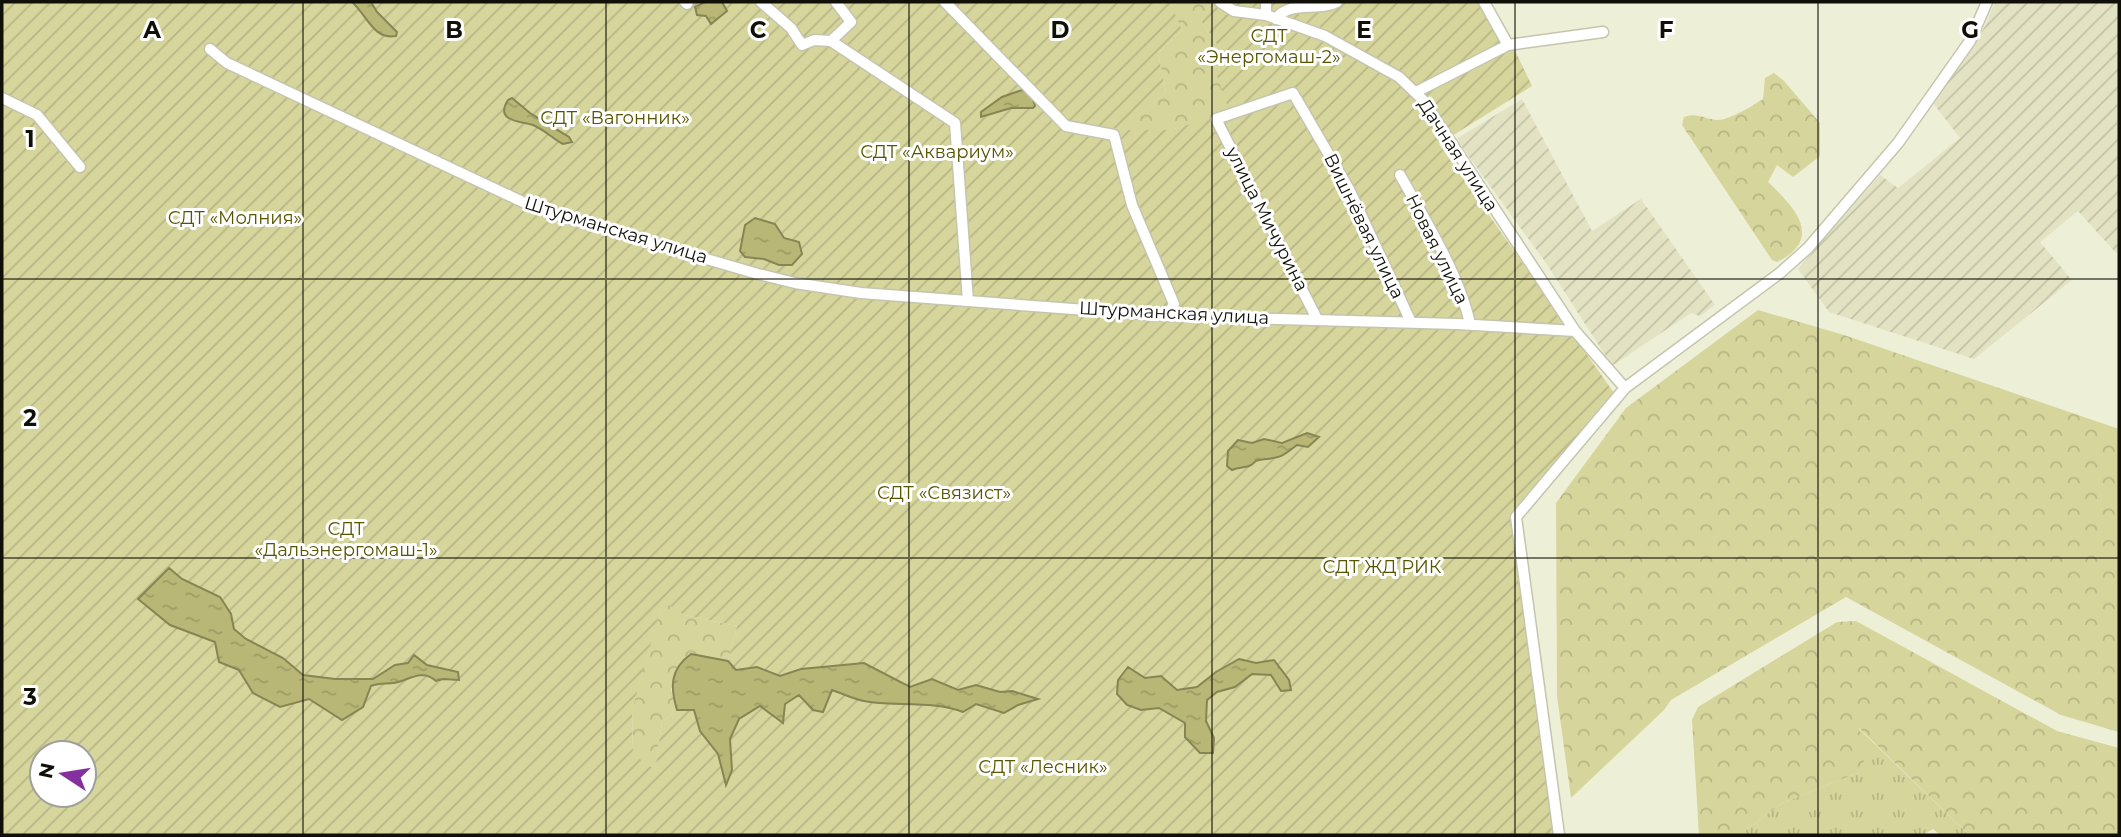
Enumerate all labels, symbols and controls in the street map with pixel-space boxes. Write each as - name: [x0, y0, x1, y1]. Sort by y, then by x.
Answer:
- text: A: [142, 16, 161, 44]
- text: B: [445, 16, 463, 44]
- text: C: [750, 16, 767, 44]
- text: D: [1051, 16, 1070, 44]
- text: E: [1356, 16, 1372, 44]
- text: F: [1659, 16, 1674, 44]
- text: G: [1961, 16, 1979, 44]
- park label: СДТ «Энергомаш-2»: [1197, 25, 1341, 68]
- street label: Дачная улица: [1413, 94, 1503, 216]
- park label: СДТ «Вагонник»: [540, 107, 690, 129]
- text: 1: [25, 125, 35, 153]
- park label: СДТ «Аквариум»: [860, 141, 1014, 163]
- street label: улица Мичурина: [1221, 142, 1313, 295]
- street label: Вишнёвая улица: [1319, 150, 1409, 302]
- street label: Новая улица: [1401, 190, 1473, 308]
- street label: Штурманская улица: [522, 192, 710, 268]
- park label: СДТ «Молния»: [168, 207, 302, 229]
- street label: Штурманская улица: [1078, 297, 1270, 329]
- text: 2: [23, 404, 37, 432]
- park label: СДТ «Связист»: [877, 482, 1011, 504]
- park label: СДТ «Дальэнергомаш-1»: [254, 518, 438, 561]
- park label: СДТ ЖД РИК: [1323, 556, 1442, 578]
- text: 3: [22, 683, 37, 711]
- north arrow: [28, 739, 98, 809]
- park label: СДТ «Лесник»: [978, 756, 1108, 778]
- text: N: [34, 761, 60, 780]

